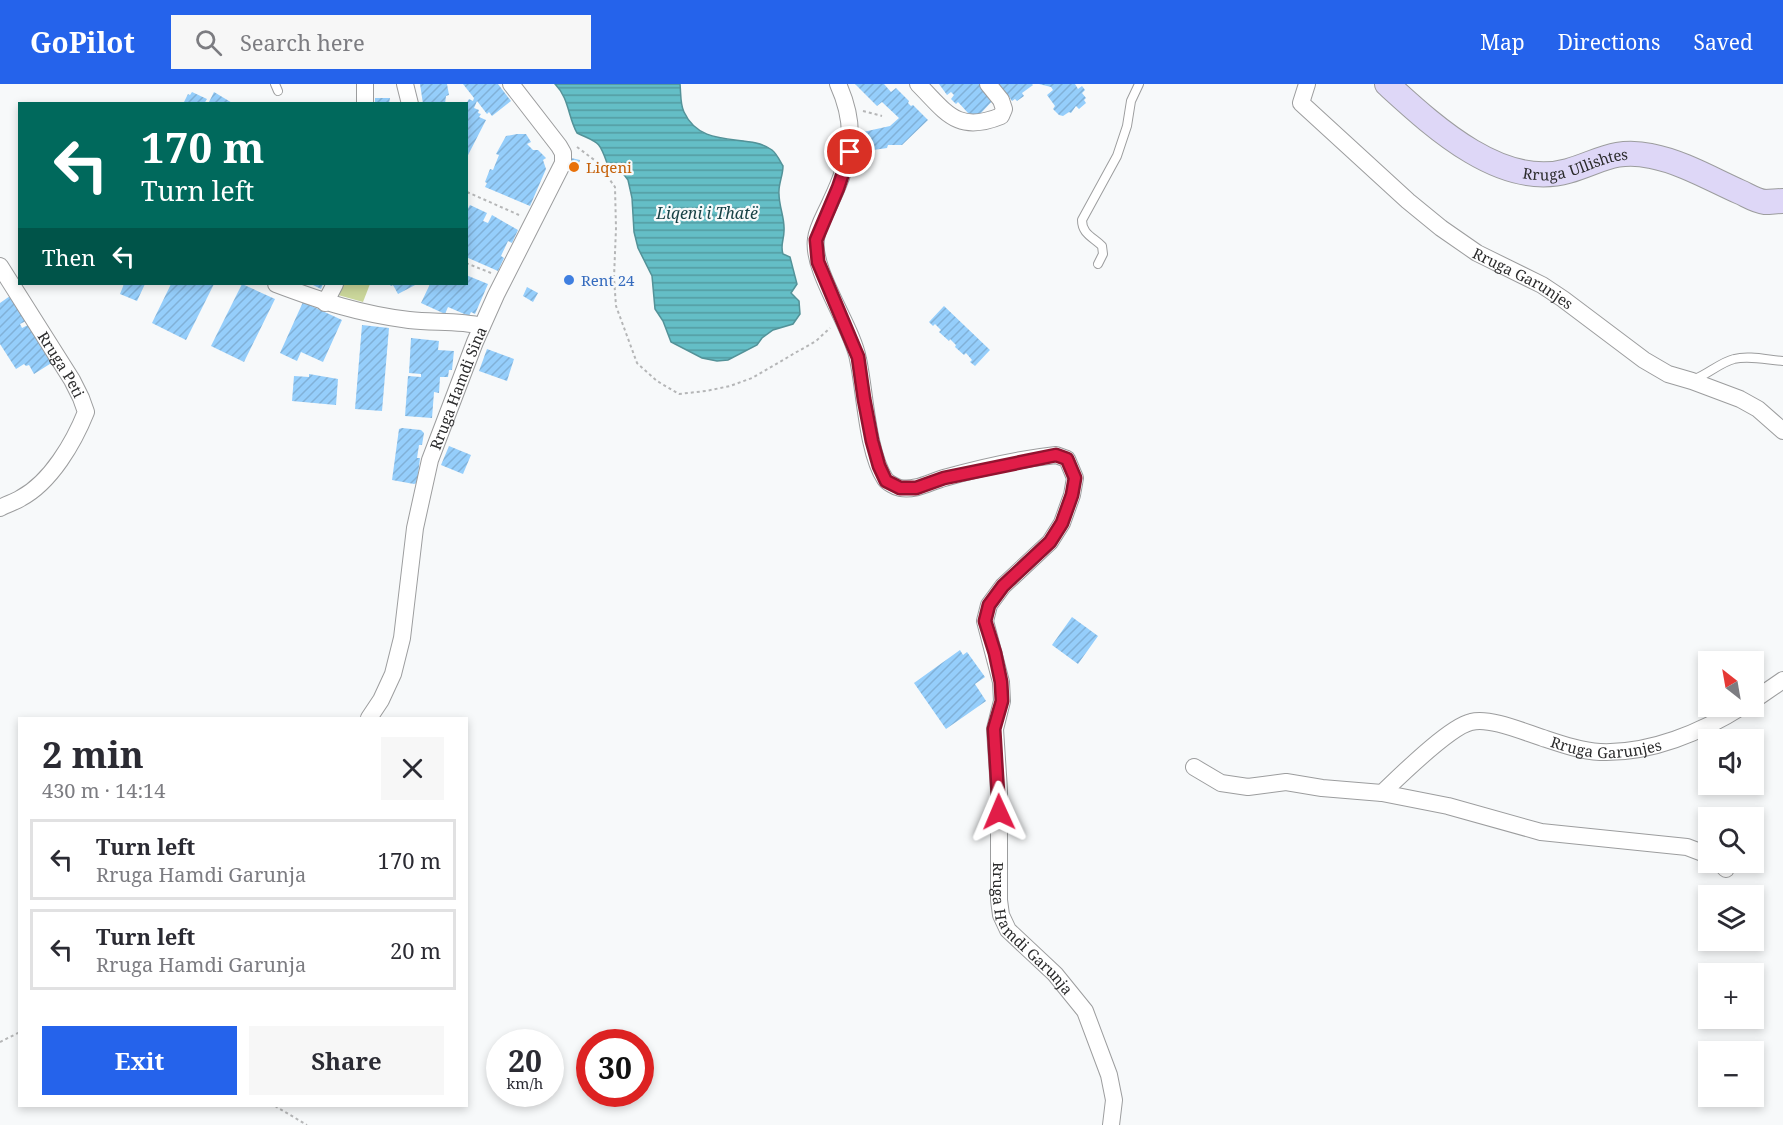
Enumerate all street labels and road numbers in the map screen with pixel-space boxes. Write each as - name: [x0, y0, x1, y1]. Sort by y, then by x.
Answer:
- street label: Rruga Ullishtes: [1521, 144, 1629, 184]
- street label: Rruga Garunjes: [1470, 243, 1578, 314]
- street label: Rruga Hamdi Sina: [425, 323, 491, 452]
- street label: Rruga Peti: [34, 327, 89, 401]
- street label: Rruga Garunjes: [1548, 731, 1664, 762]
- street label: Rruga Hamdi Garunja: [989, 862, 1078, 999]

